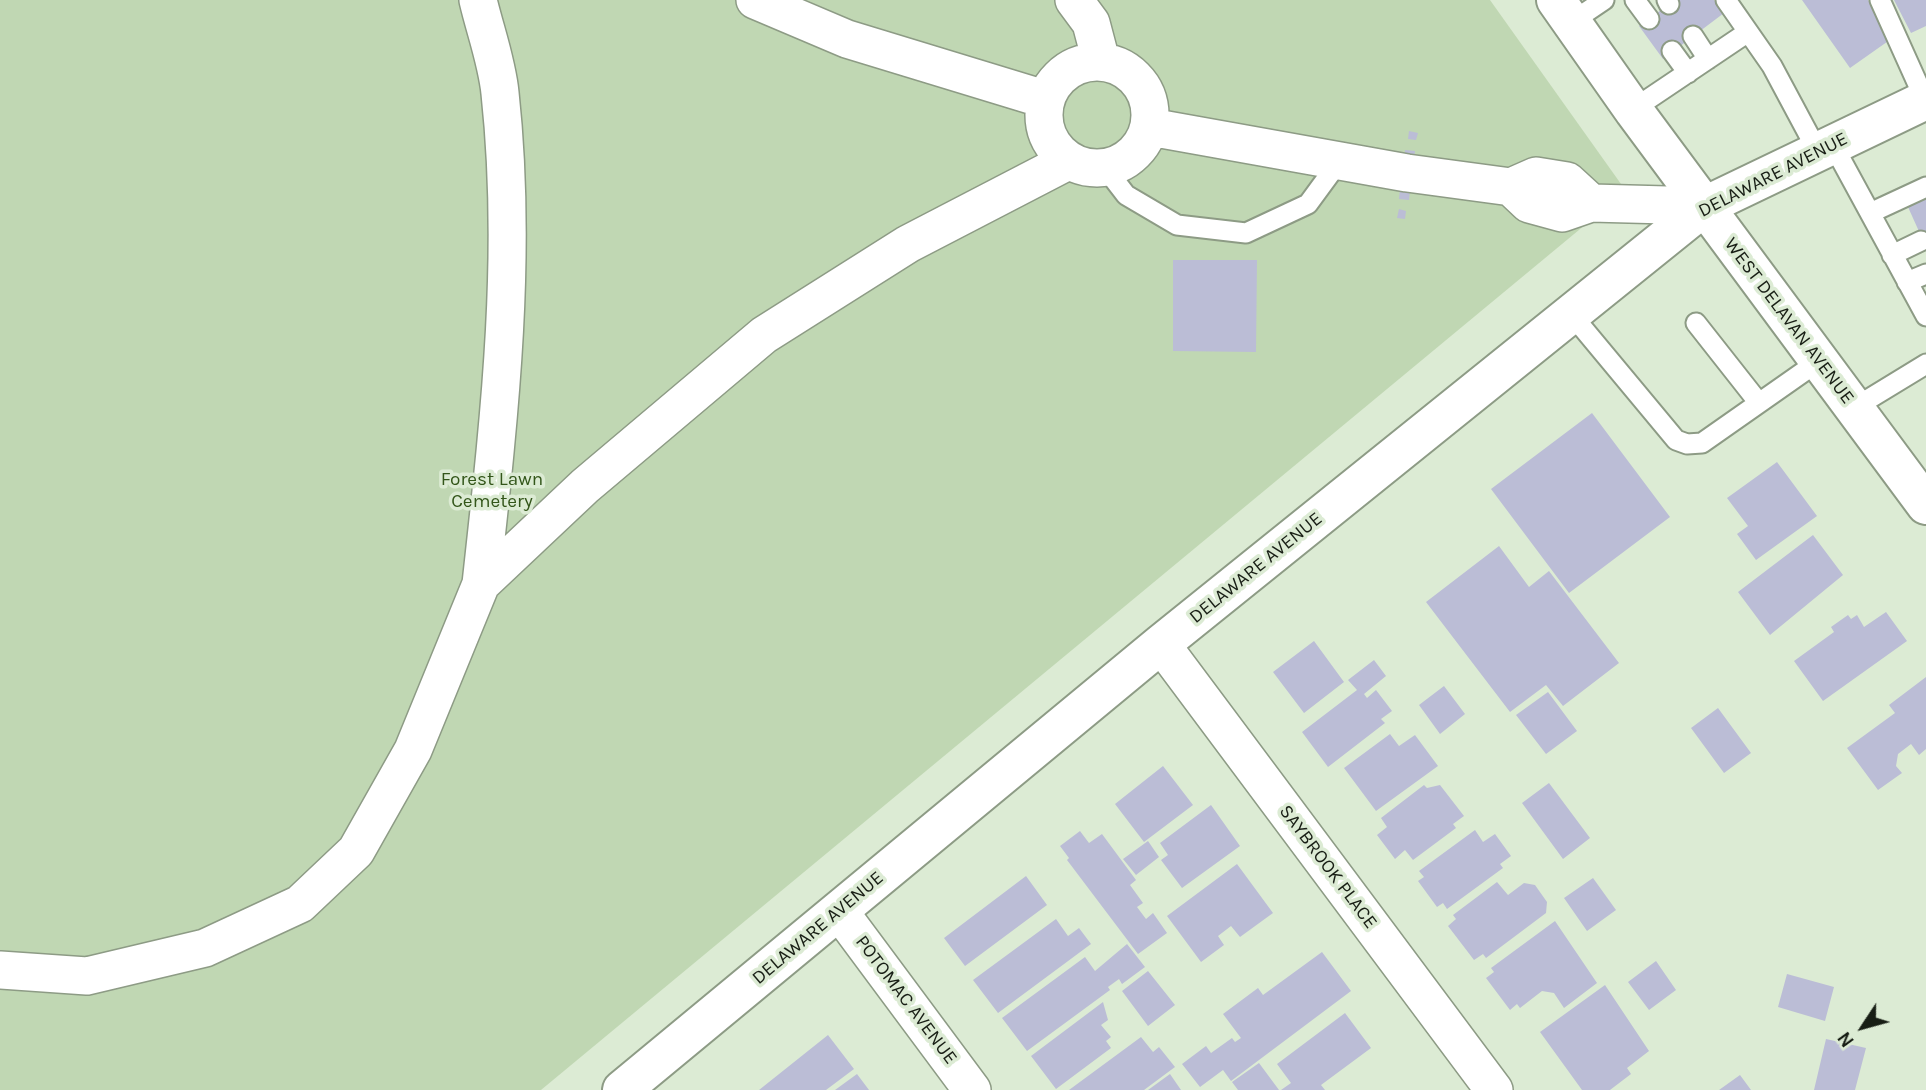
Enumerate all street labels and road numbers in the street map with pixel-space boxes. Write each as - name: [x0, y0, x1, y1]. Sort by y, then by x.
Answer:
- street label: DELAWARE AVENUE: [1695, 128, 1851, 222]
- street label: WEST DELAVAN AVENUE: [1719, 233, 1859, 409]
- street label: DELAWARE AVENUE: [1185, 507, 1327, 629]
- street label: SAYBROOK PLACE: [1274, 801, 1382, 933]
- street label: DELAWARE AVENUE: [748, 866, 888, 990]
- street label: POTOMAC AVENUE: [850, 931, 962, 1069]

